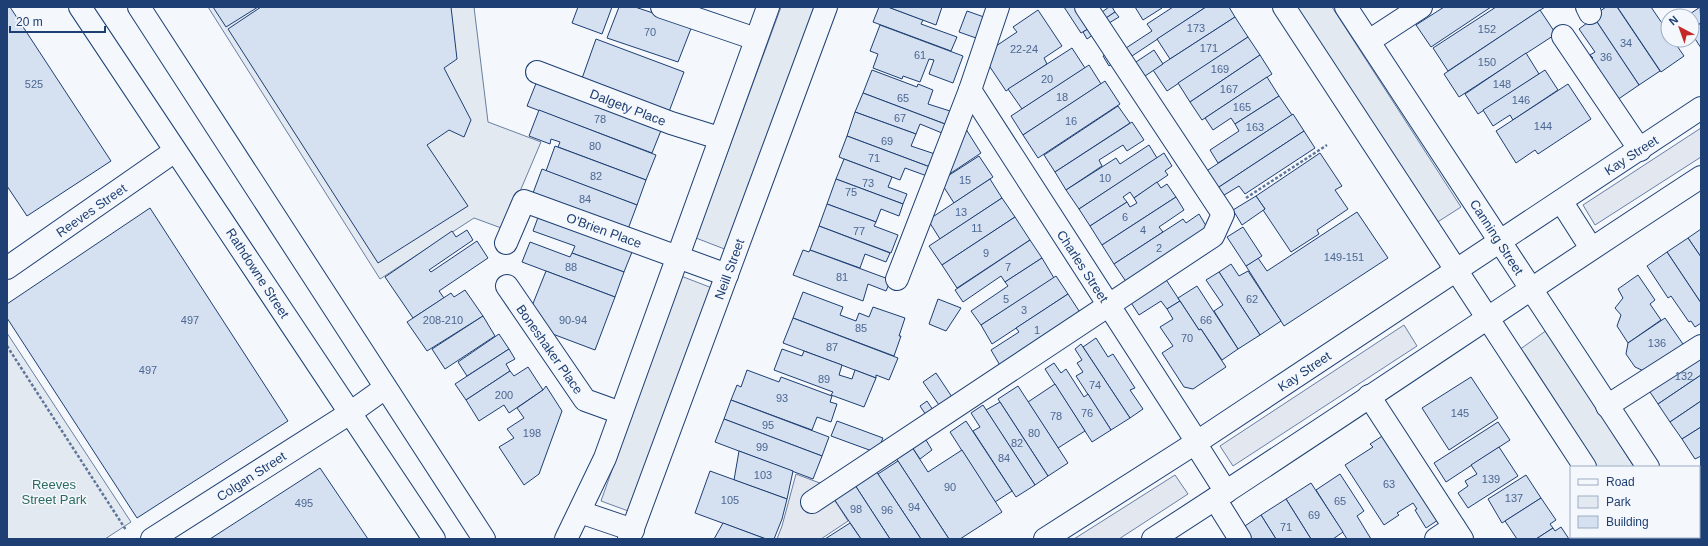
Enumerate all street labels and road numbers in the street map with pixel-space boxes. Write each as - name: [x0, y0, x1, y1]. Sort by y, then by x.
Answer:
- street label: Dalgety Place: [588, 86, 668, 129]
- street label: Kay Street: [1602, 132, 1661, 178]
- street label: Reeves Street: [53, 180, 130, 240]
- street label: Canning Street: [1467, 197, 1527, 278]
- street label: O'Brien Place: [564, 210, 644, 251]
- street label: Rathdowne Street: [223, 226, 292, 321]
- street label: Charles Street: [1054, 227, 1112, 306]
- street label: Neill Street: [712, 236, 748, 302]
- street label: Boneshaker Place: [513, 302, 586, 397]
- street label: Kay Street: [1275, 348, 1334, 395]
- street label: Colgan Street: [214, 448, 289, 504]

